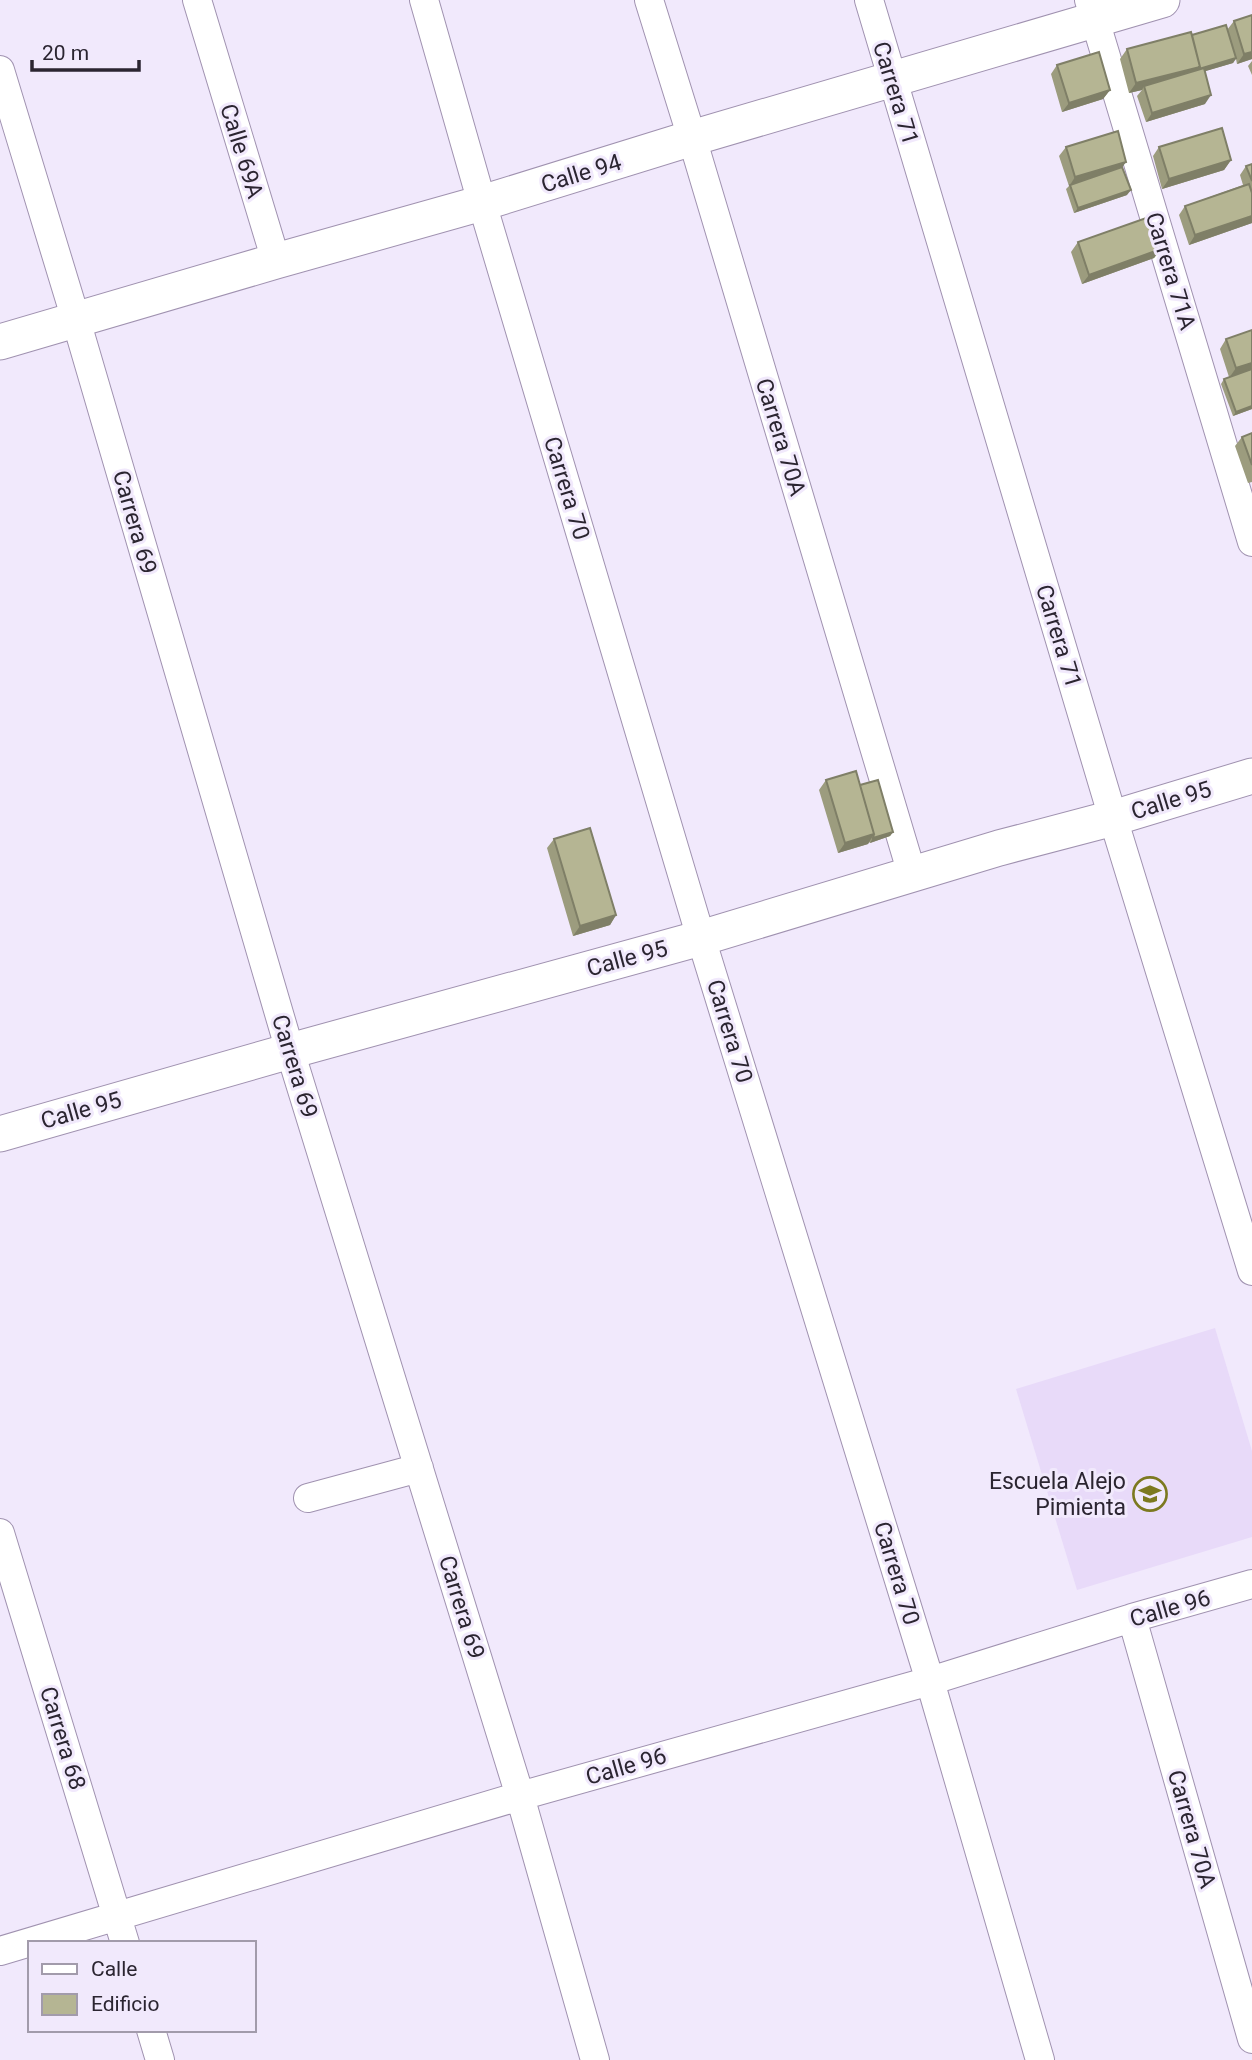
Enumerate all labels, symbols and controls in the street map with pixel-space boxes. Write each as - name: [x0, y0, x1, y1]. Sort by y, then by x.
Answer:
- scale bar: [32, 28, 138, 72]
- street label: Carrera 71: [867, 38, 924, 148]
- text: 20 m: [42, 41, 89, 65]
- street label: Calle 69A: [214, 101, 269, 202]
- street label: Calle 94: [538, 148, 625, 198]
- street label: Carrera 71A: [1140, 209, 1201, 333]
- street label: Carrera 70A: [750, 375, 811, 499]
- street label: Carrera 70: [538, 433, 595, 543]
- street label: Carrera 69: [107, 467, 162, 577]
- street label: Carrera 71: [1030, 581, 1087, 691]
- street label: Calle 95: [1128, 775, 1215, 825]
- street label: Calle 95: [584, 935, 670, 982]
- street label: Carrera 70: [701, 976, 758, 1086]
- street label: Carrera 69: [266, 1011, 323, 1121]
- street label: Calle 95: [38, 1086, 125, 1135]
- place label: Escuela Alejo Pimienta: [989, 1468, 1126, 1521]
- school or university icon: Escuela Alejo Pimienta: [1131, 1475, 1169, 1513]
- street label: Carrera 70: [868, 1518, 925, 1628]
- street label: Carrera 69: [433, 1552, 490, 1662]
- street label: Calle 96: [1127, 1584, 1213, 1633]
- street label: Carrera 68: [34, 1683, 91, 1793]
- street label: Calle 96: [583, 1742, 669, 1791]
- street label: Carrera 70A: [1162, 1767, 1221, 1891]
- legend: [28, 1941, 256, 2032]
- text: Calle: [91, 1957, 137, 1981]
- text: Edificio: [91, 1992, 159, 2016]

